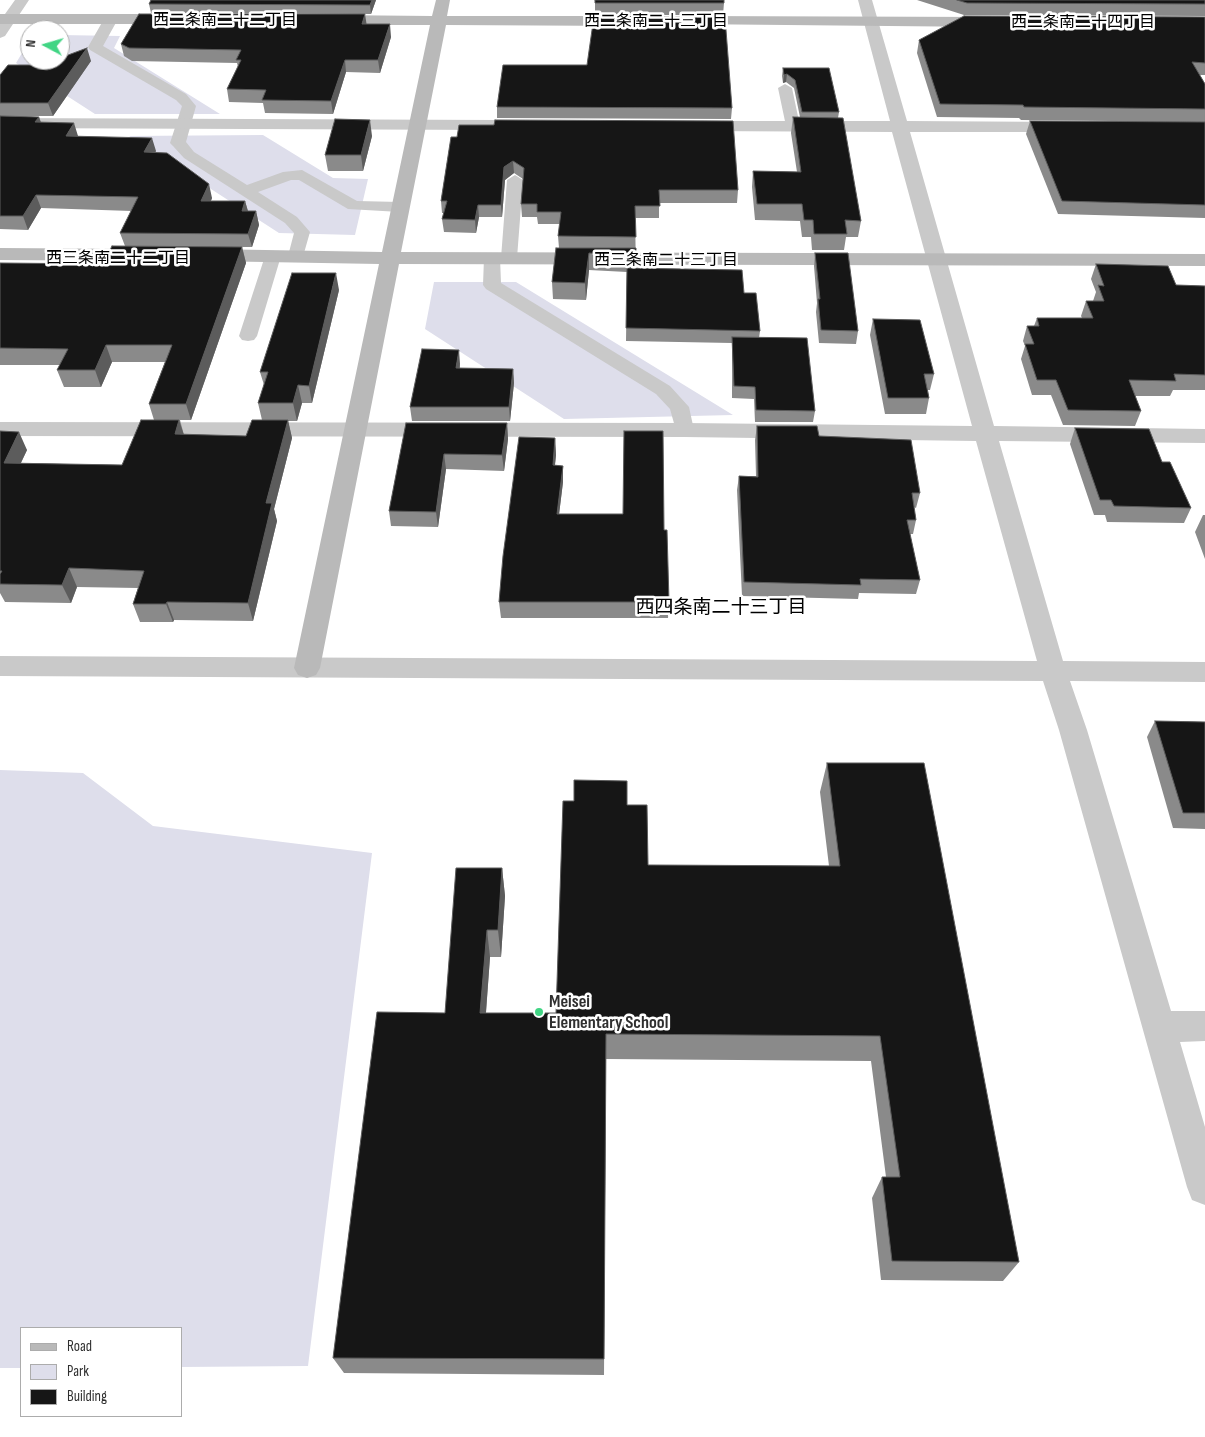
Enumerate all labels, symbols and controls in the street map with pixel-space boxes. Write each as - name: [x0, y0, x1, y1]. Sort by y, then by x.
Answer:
- district label: 西二条南二十二丁目: [153, 11, 297, 31]
- district label: 西二条南二十三丁目: [584, 12, 728, 32]
- district label: 西二条南二十四丁目: [1011, 13, 1155, 33]
- north arrow: [20, 20, 70, 70]
- text: N: [22, 39, 39, 48]
- district label: 西三条南二十二丁目: [46, 249, 190, 269]
- district label: 西三条南二十三丁目: [594, 251, 738, 271]
- district label: 西四条南二十三丁目: [636, 597, 806, 619]
- place label: Meisei Elementary School: [549, 991, 668, 1034]
- marker: Meisei Elementary School: [533, 1006, 545, 1018]
- legend: [20, 1327, 182, 1417]
- text: Road: [67, 1337, 92, 1356]
- text: Park: [67, 1362, 89, 1381]
- text: Building: [67, 1387, 107, 1406]

